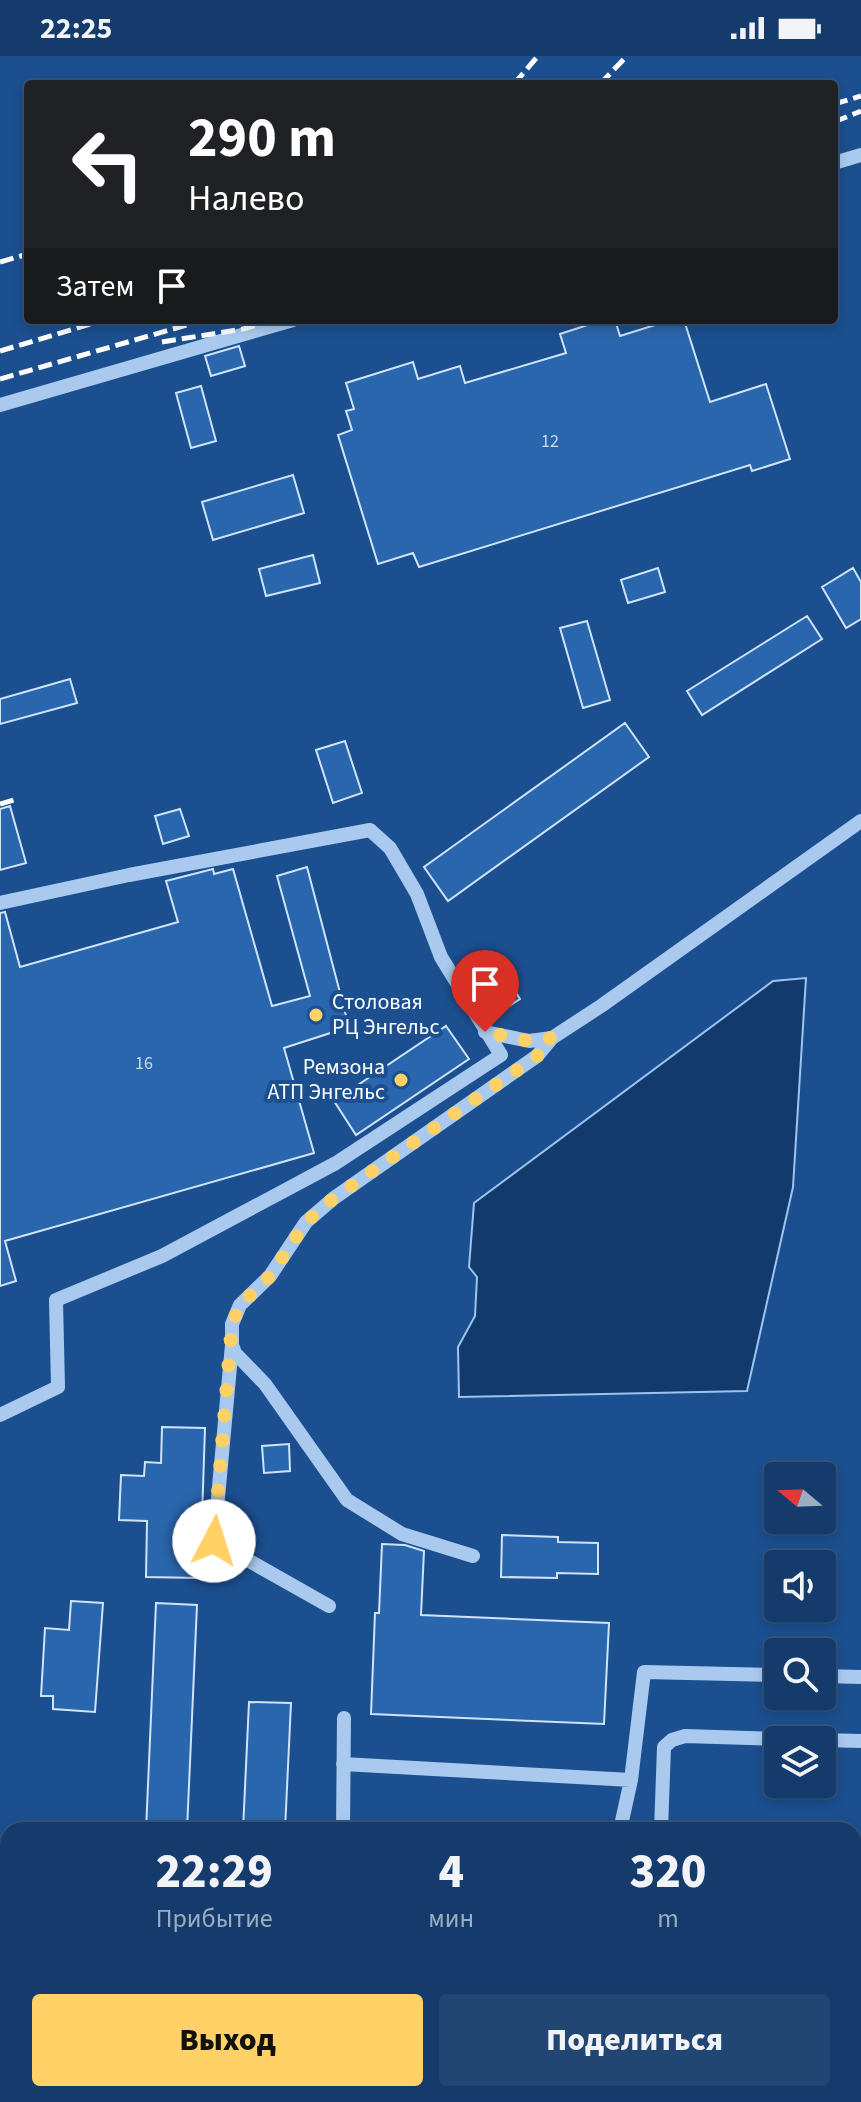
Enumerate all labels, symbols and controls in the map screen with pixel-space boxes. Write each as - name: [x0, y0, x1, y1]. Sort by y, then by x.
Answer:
- text: 22:25: [40, 7, 112, 50]
- text: 290 m: [188, 99, 336, 178]
- icon: left: [56, 112, 160, 216]
- text: Налево: [188, 173, 304, 224]
- icon: arrive: [150, 264, 194, 308]
- text: Затем: [56, 265, 134, 308]
- house number: 12: [541, 429, 559, 454]
- pin: [451, 950, 519, 1032]
- icon: arrive: [463, 962, 507, 1006]
- place label: Столовая РЦ Энгельс: [332, 986, 439, 1043]
- marker: Столовая РЦ Энгельс: [307, 1006, 325, 1024]
- house number: 16: [135, 1051, 153, 1076]
- place label: Ремзона АТП Энгельс: [267, 1051, 385, 1108]
- marker: Ремзона АТП Энгельс: [392, 1071, 410, 1089]
- north arrow: [764, 1462, 836, 1534]
- map controls: [764, 1462, 836, 1798]
- position arrow: [172, 1499, 256, 1583]
- button: sound: [764, 1550, 836, 1622]
- button: search: [764, 1638, 836, 1710]
- button: layers: [764, 1726, 836, 1798]
- text: 22:29: [155, 1838, 273, 1906]
- text: 4: [438, 1838, 464, 1906]
- text: 320: [630, 1838, 707, 1906]
- text: Прибытие: [156, 1900, 273, 1937]
- text: мин: [428, 1900, 474, 1937]
- text: m: [657, 1900, 679, 1937]
- button: Выход: [32, 1994, 423, 2086]
- button: Поделиться: [439, 1994, 830, 2086]

